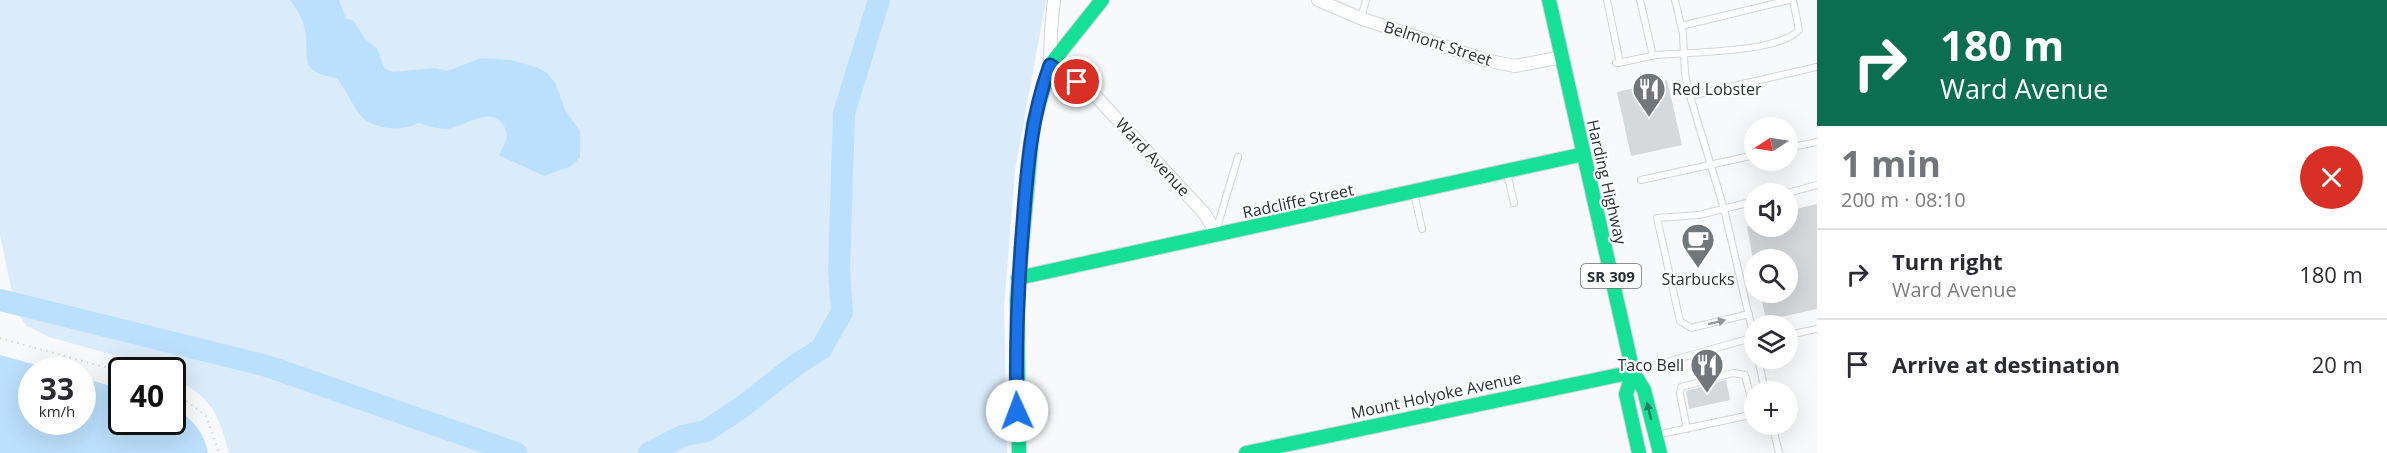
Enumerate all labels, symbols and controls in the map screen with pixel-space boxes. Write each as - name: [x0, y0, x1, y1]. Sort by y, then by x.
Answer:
- street label: Belmont Street: [1381, 15, 1495, 71]
- text: 180 m: [1940, 16, 2064, 73]
- icon: right: [1841, 24, 1919, 102]
- pin: [1051, 56, 1102, 107]
- icon: arrive: [1060, 65, 1093, 98]
- text: Ward Avenue: [1940, 70, 2109, 107]
- restaurant icon: Red Lobster: [1631, 71, 1667, 118]
- place label: Red Lobster: [1672, 78, 1762, 100]
- street label: Ward Avenue: [1111, 113, 1195, 201]
- street label: Harding Highway: [1582, 117, 1632, 247]
- north arrow: [1744, 117, 1798, 171]
- map controls: [1744, 117, 1798, 435]
- text: 1 min: [1841, 139, 1941, 188]
- button: close: [2300, 146, 2363, 209]
- street label: Radcliffe Street: [1241, 178, 1356, 223]
- button: sound: [1744, 183, 1798, 237]
- text: 200 m · 08:10: [1841, 186, 1966, 213]
- cafe icon: Starbucks: [1680, 222, 1716, 269]
- text: Turn right: [1892, 246, 2003, 276]
- button: search: [1744, 249, 1798, 303]
- icon: right: [1841, 258, 1874, 291]
- text: 180 m: [2299, 259, 2363, 289]
- road number: SR 309: [1581, 264, 1641, 288]
- place label: Starbucks: [1661, 268, 1735, 290]
- text: Ward Avenue: [1892, 276, 2017, 303]
- button: layers: [1744, 315, 1798, 369]
- one-way arrow: [1708, 317, 1727, 327]
- restaurant icon: Taco Bell: [1689, 347, 1725, 394]
- icon: arrive: [1841, 348, 1874, 381]
- text: Arrive at destination: [1892, 349, 2120, 379]
- text: 20 m: [2312, 349, 2363, 379]
- place label: Taco Bell: [1617, 354, 1684, 376]
- speed limit sign: 40: [108, 357, 186, 435]
- street label: Mount Holyoke Avenue: [1349, 366, 1523, 424]
- text: 33: [40, 368, 74, 409]
- position arrow: [985, 379, 1049, 443]
- button: +: [1744, 381, 1798, 435]
- text: km/h: [39, 401, 75, 421]
- one-way arrow: [1644, 402, 1654, 420]

